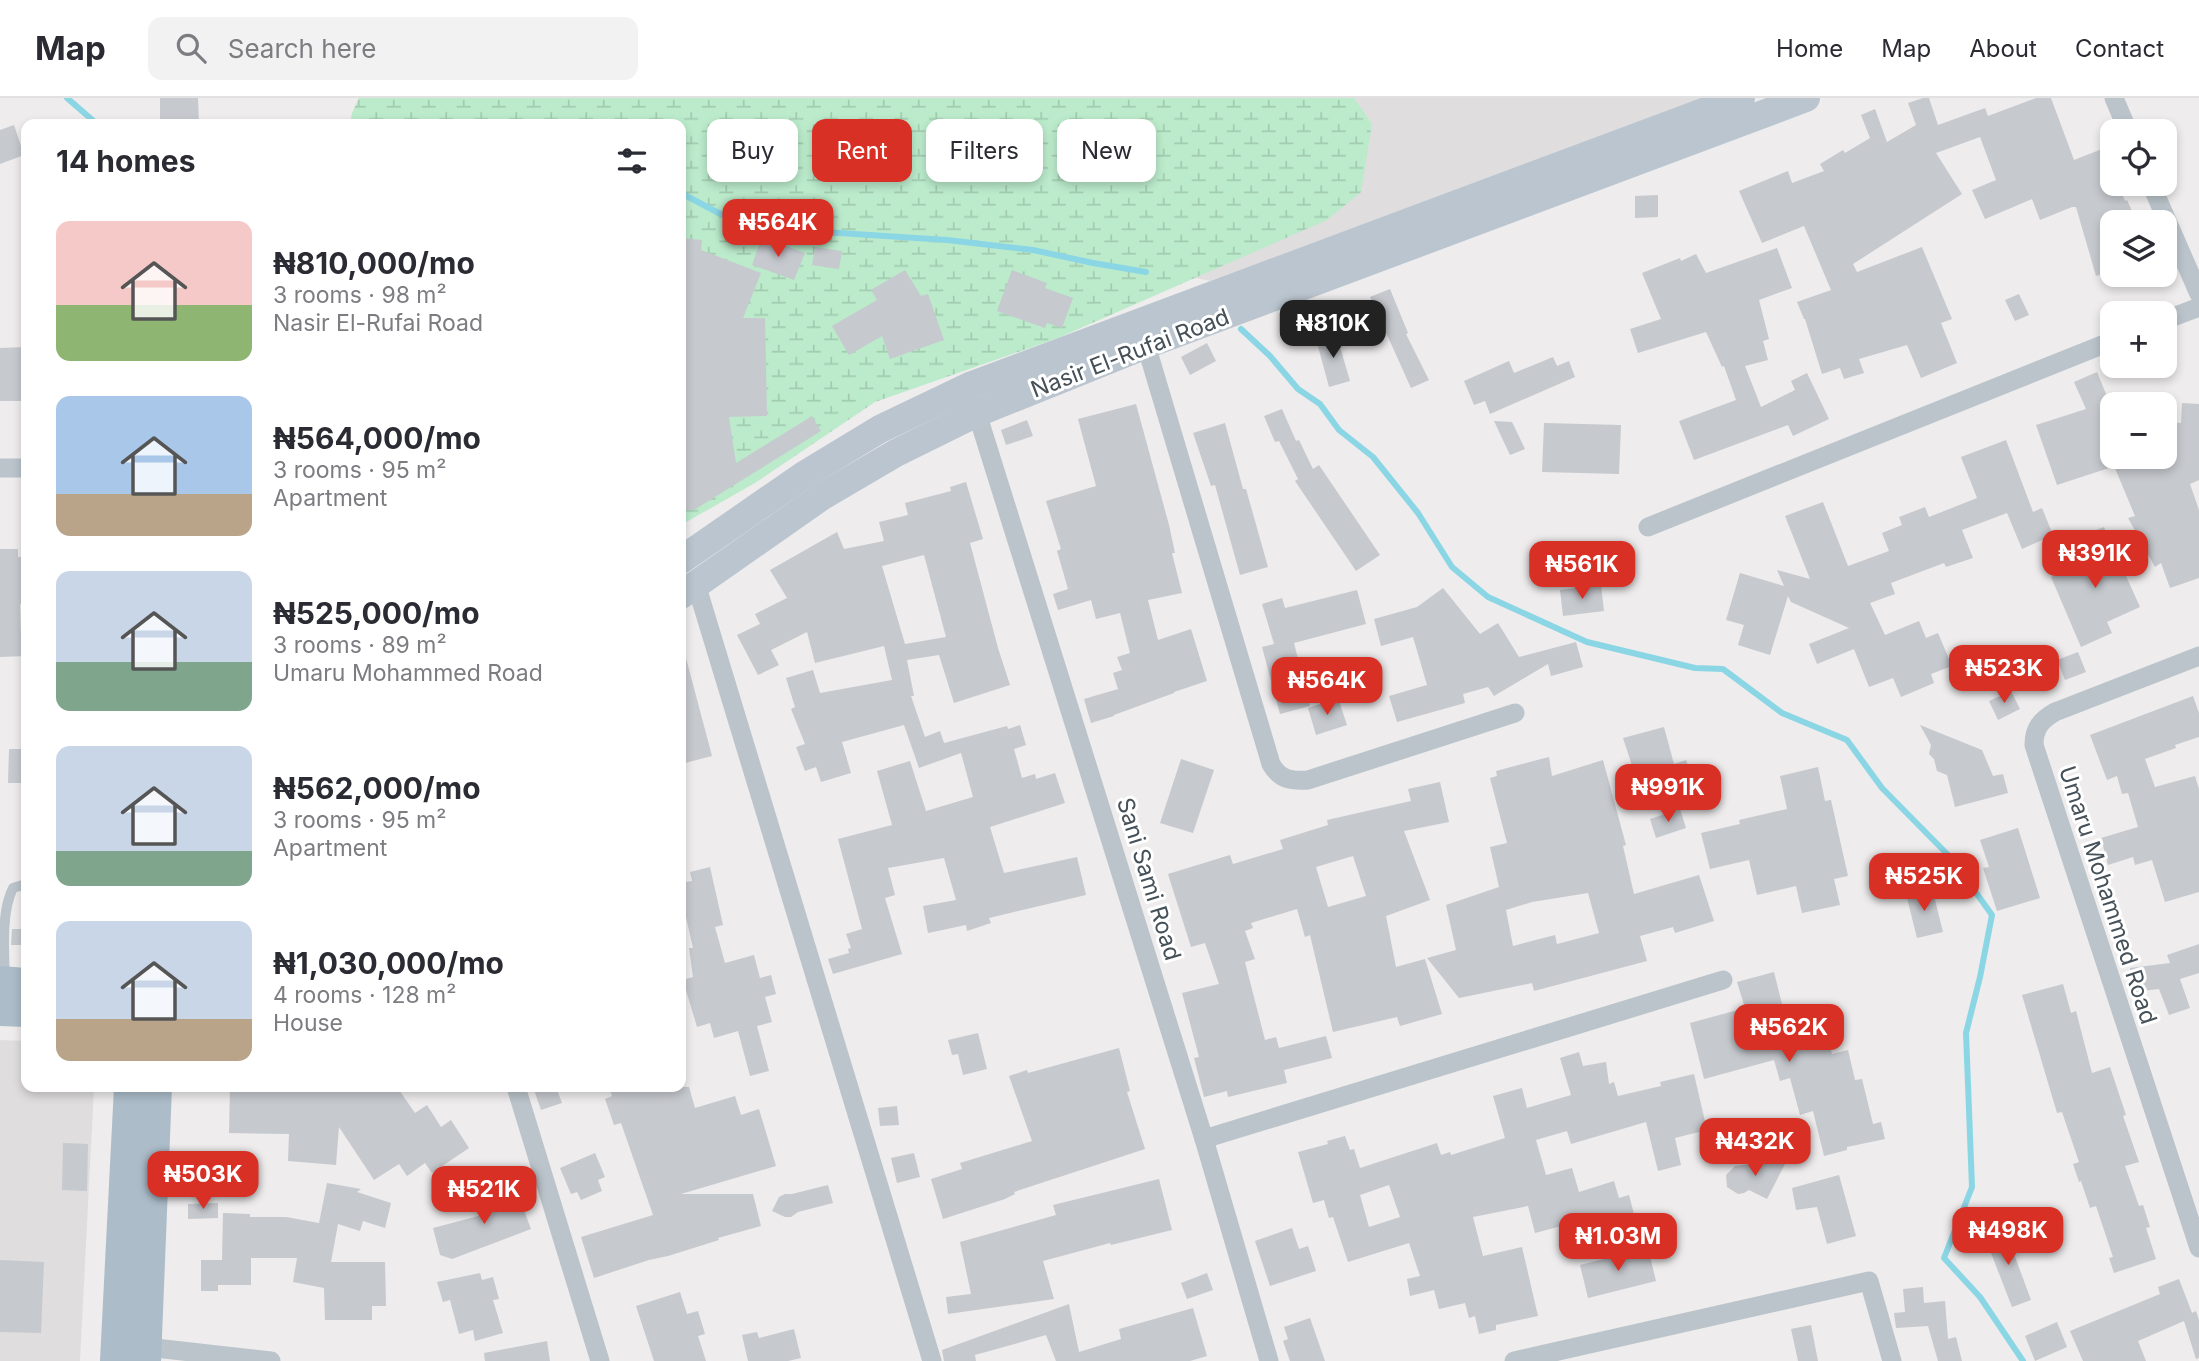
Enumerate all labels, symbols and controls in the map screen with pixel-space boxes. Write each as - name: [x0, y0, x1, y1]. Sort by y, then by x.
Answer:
- search box: [148, 17, 638, 80]
- text: Map: [35, 28, 106, 68]
- icon: search: [172, 29, 210, 67]
- text: Search here: [228, 33, 376, 64]
- text: Home: [1776, 34, 1843, 63]
- text: Map: [1881, 34, 1931, 63]
- text: About: [1969, 34, 2037, 63]
- text: Contact: [2075, 34, 2164, 63]
- chip: Buy: [707, 119, 798, 182]
- chip: Rent: [812, 119, 912, 182]
- chip: Filters: [926, 119, 1043, 182]
- chip: New: [1057, 119, 1156, 182]
- map controls: [2100, 119, 2177, 469]
- button: locate: [2100, 119, 2177, 196]
- icon: filters: [613, 142, 651, 180]
- text: 14 homes: [56, 143, 195, 179]
- pin: ₦564K: [729, 200, 827, 259]
- text: ₦564K: [738, 208, 818, 236]
- button: layers: [2100, 210, 2177, 287]
- text: ₦810,000/mo: [273, 245, 475, 281]
- icon: home: [112, 249, 196, 333]
- text: 3 rooms · 98 m²: [273, 281, 447, 309]
- pin: ₦810K: [1284, 300, 1382, 360]
- button: +: [2100, 301, 2177, 378]
- street label: Nasir El-Rufai Road: [1027, 302, 1233, 404]
- text: Nasir El-Rufai Road: [273, 309, 483, 337]
- text: ₦810K: [1296, 309, 1370, 337]
- button: −: [2100, 392, 2177, 469]
- text: ₦564,000/mo: [273, 420, 481, 456]
- icon: home: [112, 424, 196, 508]
- text: 3 rooms · 95 m²: [273, 456, 446, 484]
- text: Apartment: [273, 484, 387, 512]
- pin: ₦391K: [2046, 531, 2144, 590]
- text: ₦391K: [2058, 539, 2132, 567]
- pin: ₦561K: [1533, 542, 1631, 601]
- text: ₦561K: [1545, 550, 1619, 578]
- text: ₦525,000/mo: [273, 595, 480, 631]
- icon: home: [112, 599, 196, 683]
- text: 3 rooms · 89 m²: [273, 631, 447, 659]
- pin: ₦523K: [1955, 646, 2053, 705]
- text: ₦523K: [1965, 654, 2043, 682]
- pin: ₦564K: [1278, 658, 1376, 717]
- text: Umaru Mohammed Road: [273, 659, 543, 687]
- text: ₦564K: [1287, 666, 1367, 694]
- street label: Umaru Mohammed Road: [2053, 762, 2163, 1028]
- pin: ₦991K: [1619, 764, 1717, 824]
- text: ₦562,000/mo: [273, 770, 481, 806]
- text: ₦991K: [1631, 773, 1705, 801]
- icon: home: [112, 774, 196, 858]
- street label: Sani Sami Road: [1111, 794, 1187, 964]
- text: 3 rooms · 95 m²: [273, 806, 446, 834]
- text: Apartment: [273, 834, 387, 862]
- pin: ₦525K: [1875, 854, 1973, 913]
- text: ₦525K: [1885, 862, 1963, 890]
- text: ₦1,030,000/mo: [273, 945, 504, 981]
- icon: home: [112, 949, 196, 1033]
- text: 4 rooms · 128 m²: [273, 981, 456, 1009]
- pin: ₦562K: [1740, 1004, 1838, 1064]
- text: House: [273, 1009, 343, 1037]
- text: ₦562K: [1750, 1013, 1828, 1041]
- pin: ₦432K: [1706, 1118, 1804, 1178]
- text: ₦432K: [1716, 1127, 1794, 1155]
- pin: ₦503K: [154, 1152, 252, 1211]
- text: ₦503K: [163, 1160, 243, 1188]
- pin: ₦521K: [435, 1166, 533, 1226]
- text: ₦521K: [447, 1175, 521, 1203]
- pin: ₦498K: [1959, 1208, 2057, 1267]
- pin: ₦1.03M: [1561, 1214, 1675, 1273]
- text: ₦498K: [1968, 1216, 2048, 1244]
- text: ₦1.03M: [1575, 1222, 1661, 1250]

